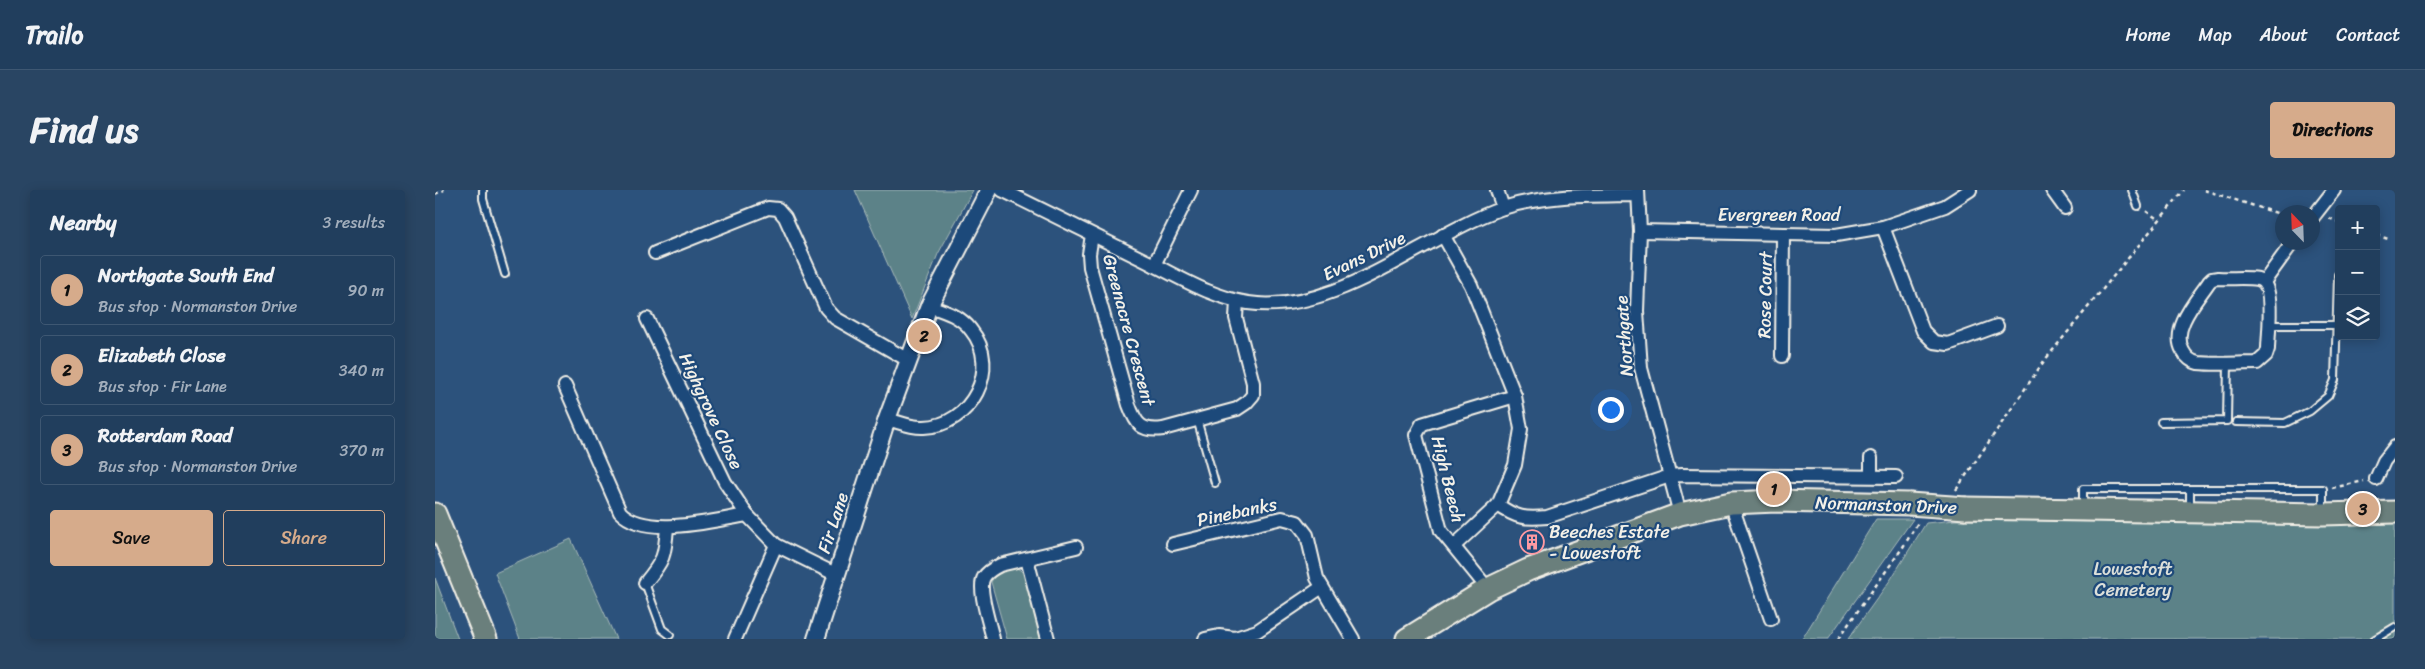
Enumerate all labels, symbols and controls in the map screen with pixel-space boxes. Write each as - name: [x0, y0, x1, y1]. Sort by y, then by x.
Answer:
- text: Trailo: [25, 14, 83, 56]
- text: Home: [2126, 19, 2171, 51]
- text: Map: [2199, 19, 2232, 51]
- text: About: [2260, 19, 2308, 51]
- text: Contact: [2336, 19, 2400, 51]
- text: Find us: [30, 99, 138, 161]
- button: Directions: [2270, 102, 2395, 158]
- street label: Evergreen Road: [1718, 199, 1842, 231]
- text: Nearby: [50, 204, 116, 242]
- north arrow: [2275, 205, 2320, 250]
- map controls: [2335, 205, 2380, 340]
- button: +: [2335, 205, 2380, 250]
- text: 3 results: [322, 208, 385, 237]
- street label: Evans Drive: [1317, 222, 1411, 290]
- button: −: [2335, 250, 2380, 295]
- street label: Greenacre Crescent: [1093, 251, 1165, 410]
- street label: Rose Court: [1748, 251, 1782, 339]
- text: Northgate South End: [98, 259, 274, 292]
- text: 1: [64, 276, 70, 305]
- text: 90 m: [348, 276, 384, 305]
- text: Bus stop · Normanston Drive: [98, 292, 297, 321]
- street label: Northgate: [1605, 294, 1643, 378]
- button: layers: [2335, 295, 2380, 340]
- pin: 2: [908, 317, 940, 355]
- text: Elizabeth Close: [98, 339, 226, 372]
- street label: Highgrove Close: [670, 347, 752, 475]
- text: 2: [62, 356, 72, 385]
- text: 340 m: [339, 356, 384, 385]
- text: Bus stop · Fir Lane: [98, 372, 227, 401]
- your location: [1598, 397, 1624, 423]
- text: Rotterdam Road: [98, 419, 232, 452]
- street label: High Beech: [1422, 432, 1474, 526]
- text: 3: [63, 436, 71, 465]
- text: 370 m: [340, 436, 384, 465]
- text: Bus stop · Normanston Drive: [98, 452, 297, 481]
- pin: 1: [1758, 470, 1790, 508]
- street label: Normanston Drive: [1815, 487, 1957, 523]
- street label: Fir Lane: [808, 488, 858, 558]
- street label: Pinebanks: [1194, 488, 1281, 536]
- pin: 3: [2347, 490, 2379, 528]
- button: Save: [50, 510, 213, 566]
- button: Share: [223, 510, 385, 566]
- place label: Beeches Estate - Lowestoft: [1549, 516, 1670, 569]
- building icon: Beeches Estate - Lowestoft: [1519, 529, 1545, 555]
- park label: Lowestoft Cemetery: [2094, 553, 2173, 606]

